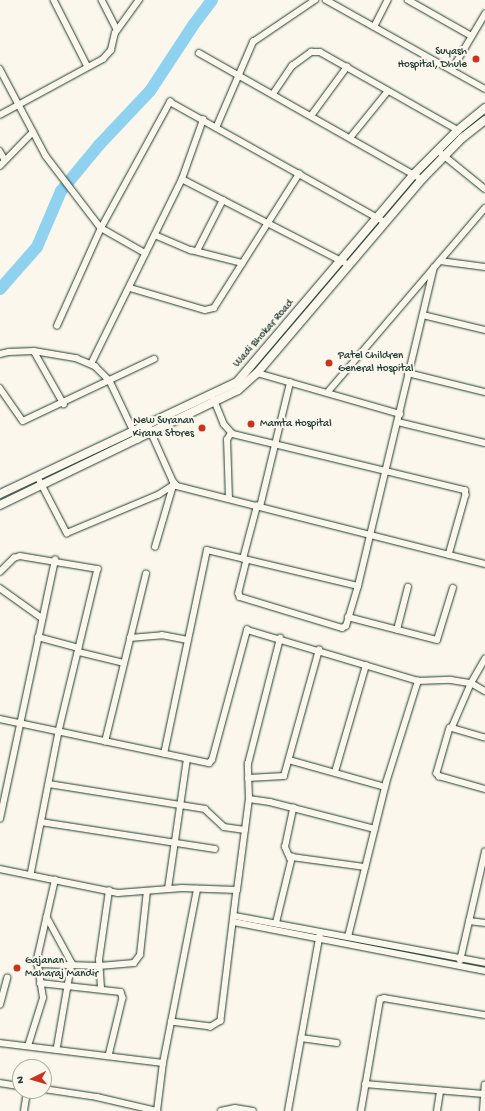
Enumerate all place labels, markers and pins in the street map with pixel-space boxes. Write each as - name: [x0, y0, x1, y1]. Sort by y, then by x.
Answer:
- place label: Suyash Hospital, Dhule: [398, 46, 467, 72]
- marker: Suyash Hospital, Dhule: [470, 53, 482, 65]
- place label: Patel Children General Hospital: [338, 350, 413, 376]
- marker: Patel Children General Hospital: [323, 357, 335, 369]
- place label: New Suranan Kirana Stores: [133, 415, 194, 441]
- place label: Mamta Hospital: [260, 417, 332, 431]
- marker: Mamta Hospital: [245, 418, 257, 430]
- marker: New Suranan Kirana Stores: [197, 423, 207, 433]
- place label: Gajanan Maharaj Mandir: [25, 955, 98, 981]
- marker: Gajanan Maharaj Mandir: [12, 963, 22, 973]

